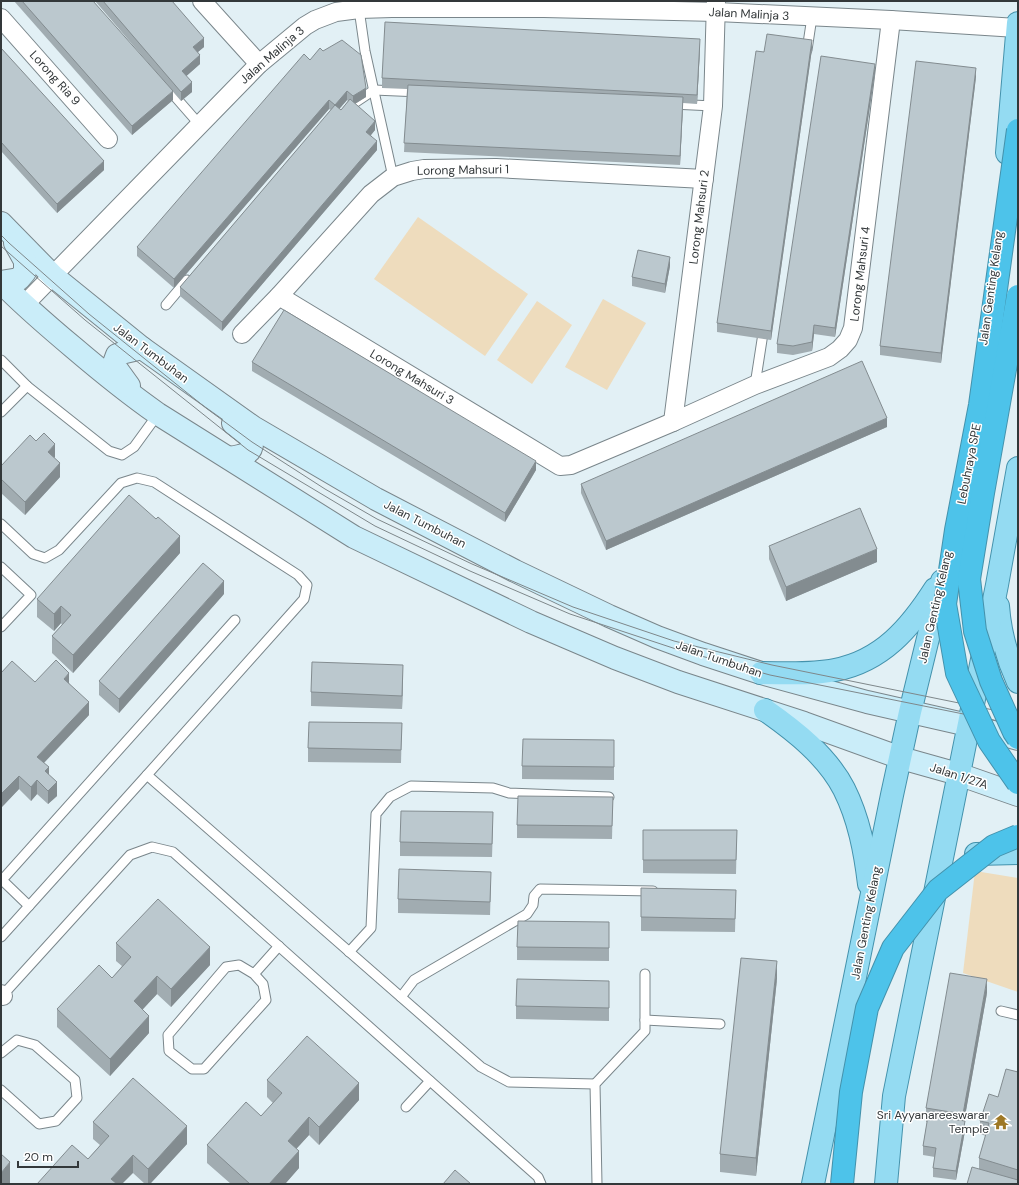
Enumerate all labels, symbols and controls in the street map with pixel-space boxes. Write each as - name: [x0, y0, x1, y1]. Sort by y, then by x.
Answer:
- street label: Jalan Malinja 3: [708, 4, 790, 24]
- street label: Jalan Malinja 3: [236, 23, 308, 87]
- street label: Lorong Ria 9: [26, 47, 84, 109]
- street label: Lorong Mahsuri 1: [417, 161, 509, 179]
- street label: Lorong Mahsuri 2: [685, 169, 713, 265]
- street label: Lorong Mahsuri 4: [846, 226, 874, 322]
- street label: Jalan Genting Kelang: [975, 230, 1007, 346]
- street label: Jalan Tumbuhan: [110, 319, 192, 387]
- street label: Lorong Mahsuri 3: [367, 346, 457, 408]
- street label: Lebuhraya SPE: [953, 422, 985, 506]
- street label: Jalan Tumbuhan: [381, 496, 469, 552]
- street label: Jalan Genting Kelang: [914, 549, 956, 665]
- street label: Jalan Tumbuhan: [674, 637, 764, 681]
- street label: Jalan 1/27A: [928, 759, 990, 793]
- street label: Jalan Genting Kelang: [847, 865, 885, 981]
- place label: Sri Ayyanareeswarar Temple: [877, 1107, 990, 1137]
- temple icon: Sri Ayyanareeswarar Temple: [992, 1113, 1010, 1131]
- scale bar: [18, 1143, 78, 1169]
- text: 20 m: [24, 1149, 53, 1165]

